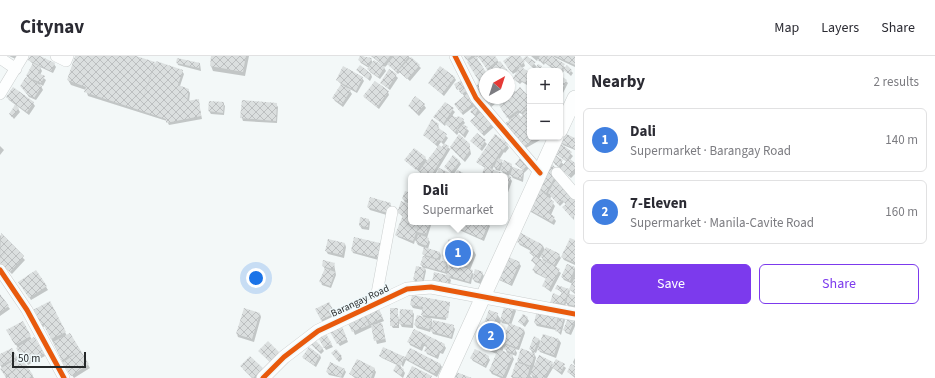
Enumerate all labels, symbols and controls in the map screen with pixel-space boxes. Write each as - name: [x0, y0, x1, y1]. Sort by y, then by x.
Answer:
- text: Citynav: [20, 14, 84, 41]
- text: Map: [774, 18, 799, 38]
- text: Layers: [821, 18, 859, 38]
- text: Share: [881, 18, 915, 38]
- north arrow: [479, 68, 515, 104]
- map controls: [527, 68, 563, 140]
- button: +: [527, 68, 563, 104]
- text: Nearby: [591, 70, 645, 94]
- text: 2 results: [874, 73, 919, 91]
- button: −: [527, 104, 563, 140]
- text: Dali: [630, 121, 656, 142]
- text: 1: [602, 131, 608, 149]
- text: 140 m: [885, 131, 918, 149]
- text: Supermarket · Barangay Road: [630, 142, 791, 160]
- popup: [408, 173, 508, 225]
- text: Dali: [423, 180, 448, 201]
- text: 7-Eleven: [630, 193, 687, 214]
- text: Supermarket: [423, 201, 493, 219]
- text: 2: [602, 203, 608, 221]
- text: 160 m: [885, 203, 918, 221]
- text: Supermarket · Manila-Cavite Road: [630, 214, 814, 232]
- pin: 1: [445, 238, 471, 268]
- button: Save: [591, 264, 751, 304]
- button: Share: [759, 264, 919, 304]
- your location: [246, 268, 266, 288]
- street label: Barangay Road: [329, 281, 391, 321]
- pin: 2: [478, 321, 504, 351]
- scale bar: [12, 350, 86, 369]
- text: 50 m: [18, 351, 40, 366]

